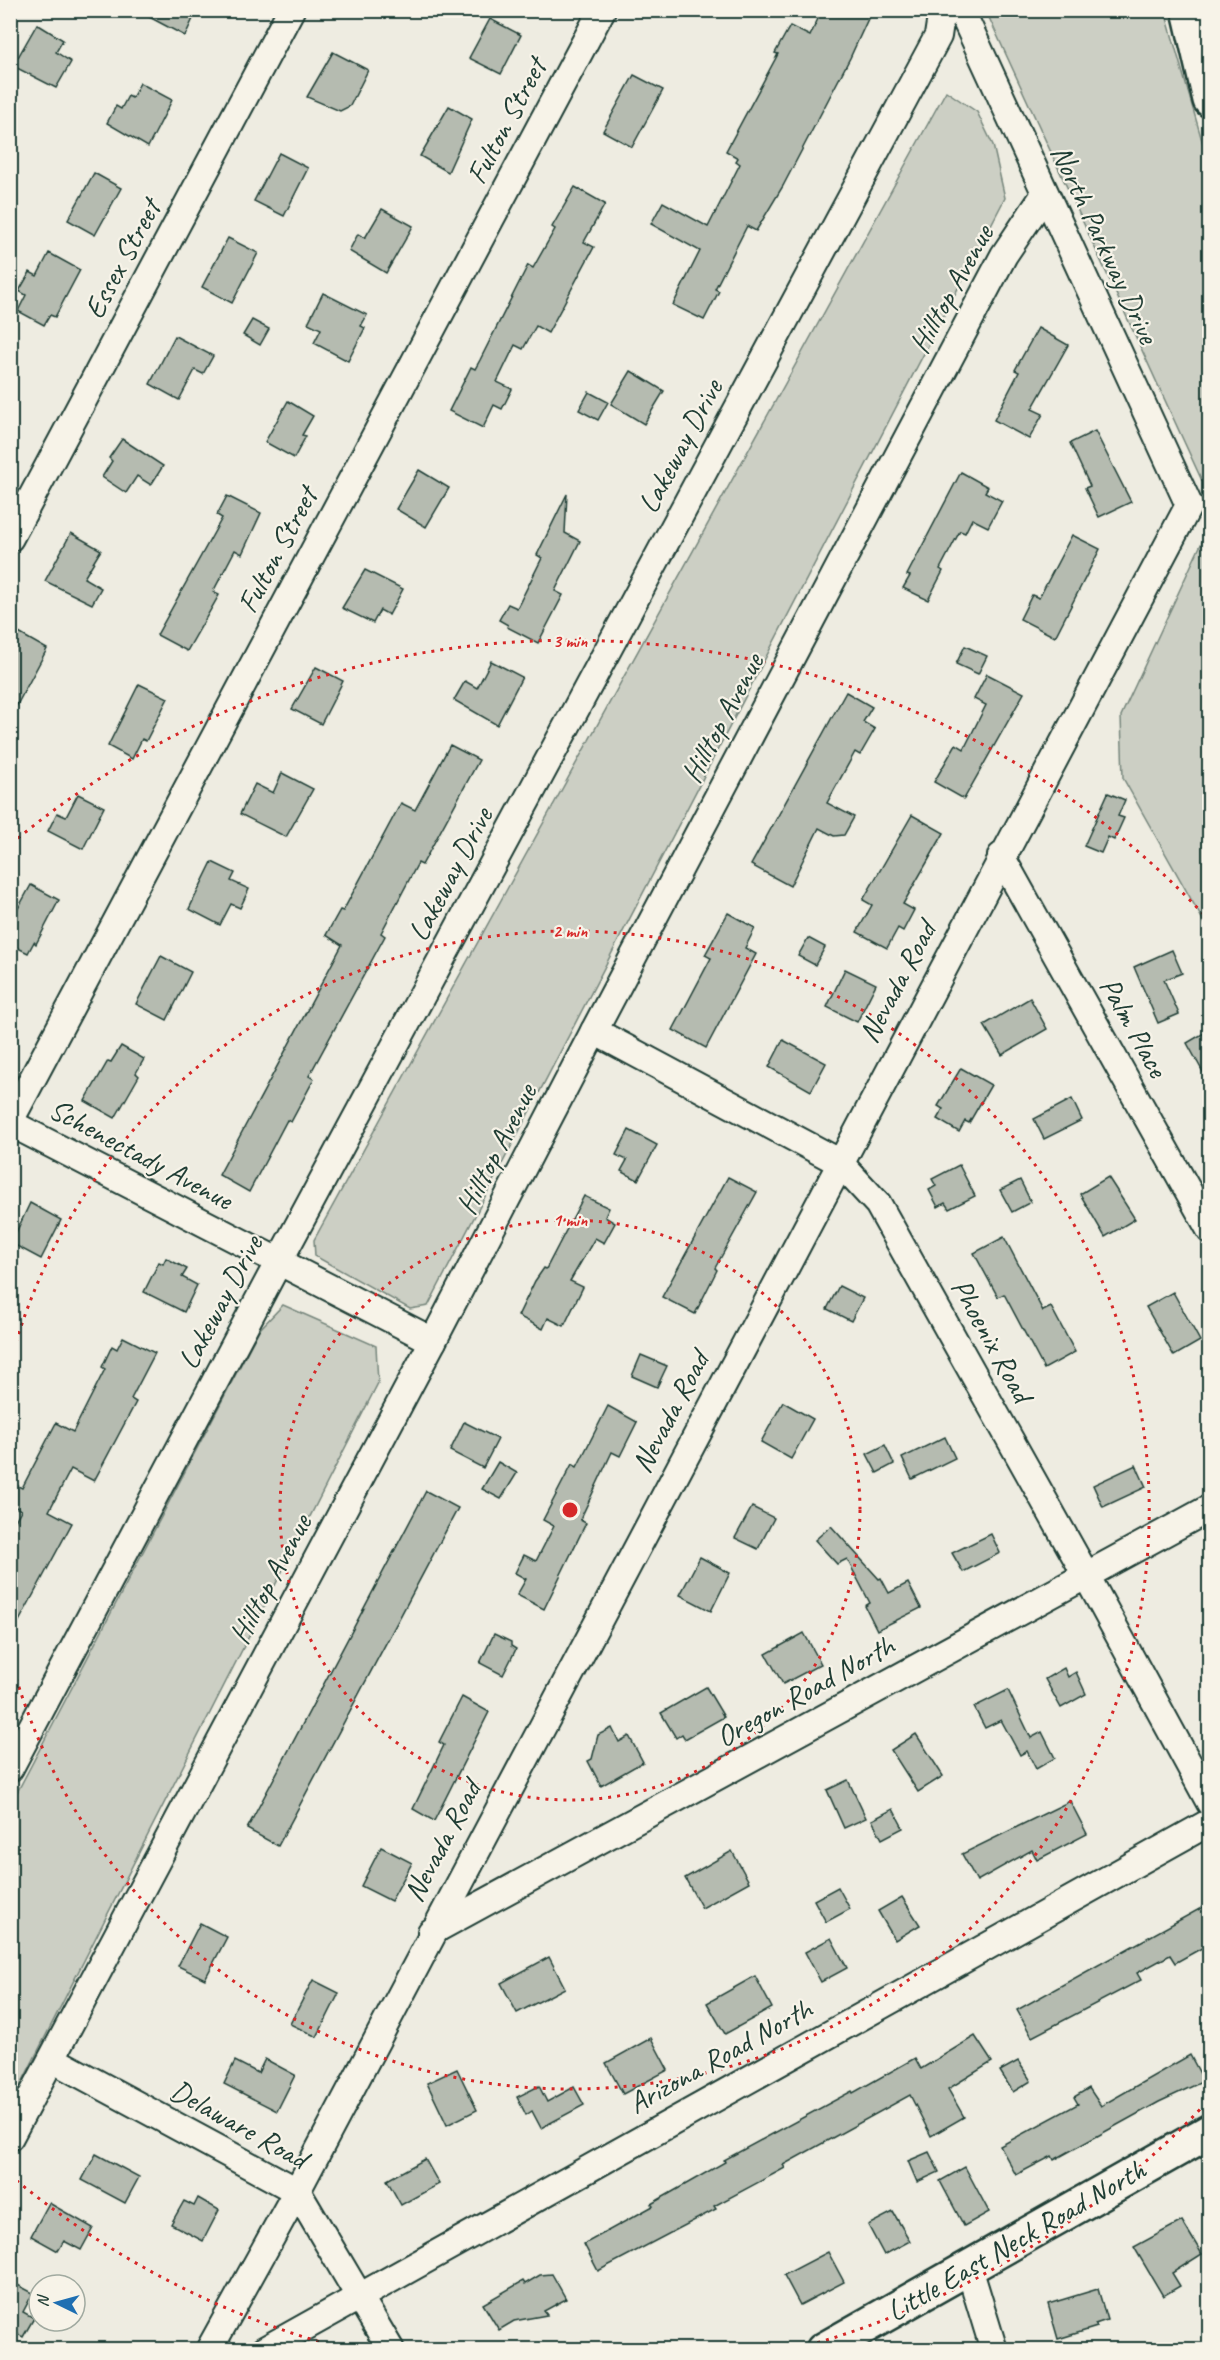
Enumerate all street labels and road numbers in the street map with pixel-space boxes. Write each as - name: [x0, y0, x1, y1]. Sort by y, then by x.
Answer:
- street label: Fulton Street: [457, 48, 557, 190]
- street label: North Parkway Drive: [1042, 139, 1169, 352]
- street label: Essex Street: [75, 190, 171, 325]
- street label: Hilltop Avenue: [900, 216, 1003, 360]
- street label: Lakeway Drive: [629, 371, 732, 519]
- street label: Fulton Street: [228, 477, 328, 619]
- street label: Hilltop Avenue: [672, 645, 773, 789]
- street label: Lakeway Drive: [399, 799, 502, 947]
- street label: Nevada Road: [849, 911, 947, 1049]
- street label: Palm Place: [1091, 970, 1178, 1085]
- street label: Hilltop Avenue: [447, 1075, 546, 1221]
- street label: Schenectady Avenue: [43, 1090, 241, 1219]
- street label: Lakeway Drive: [169, 1227, 272, 1375]
- street label: Phoenix Road: [943, 1272, 1043, 1412]
- street label: Nevada Road: [622, 1341, 720, 1479]
- street label: Hilltop Avenue: [220, 1506, 321, 1650]
- street label: Oregon Road North: [709, 1625, 903, 1756]
- street label: Nevada Road: [394, 1770, 492, 1908]
- street label: Arizona Road North: [622, 1989, 820, 2122]
- street label: Delaware Road: [164, 2071, 318, 2179]
- street label: Little East Neck Road North: [880, 2150, 1153, 2330]

